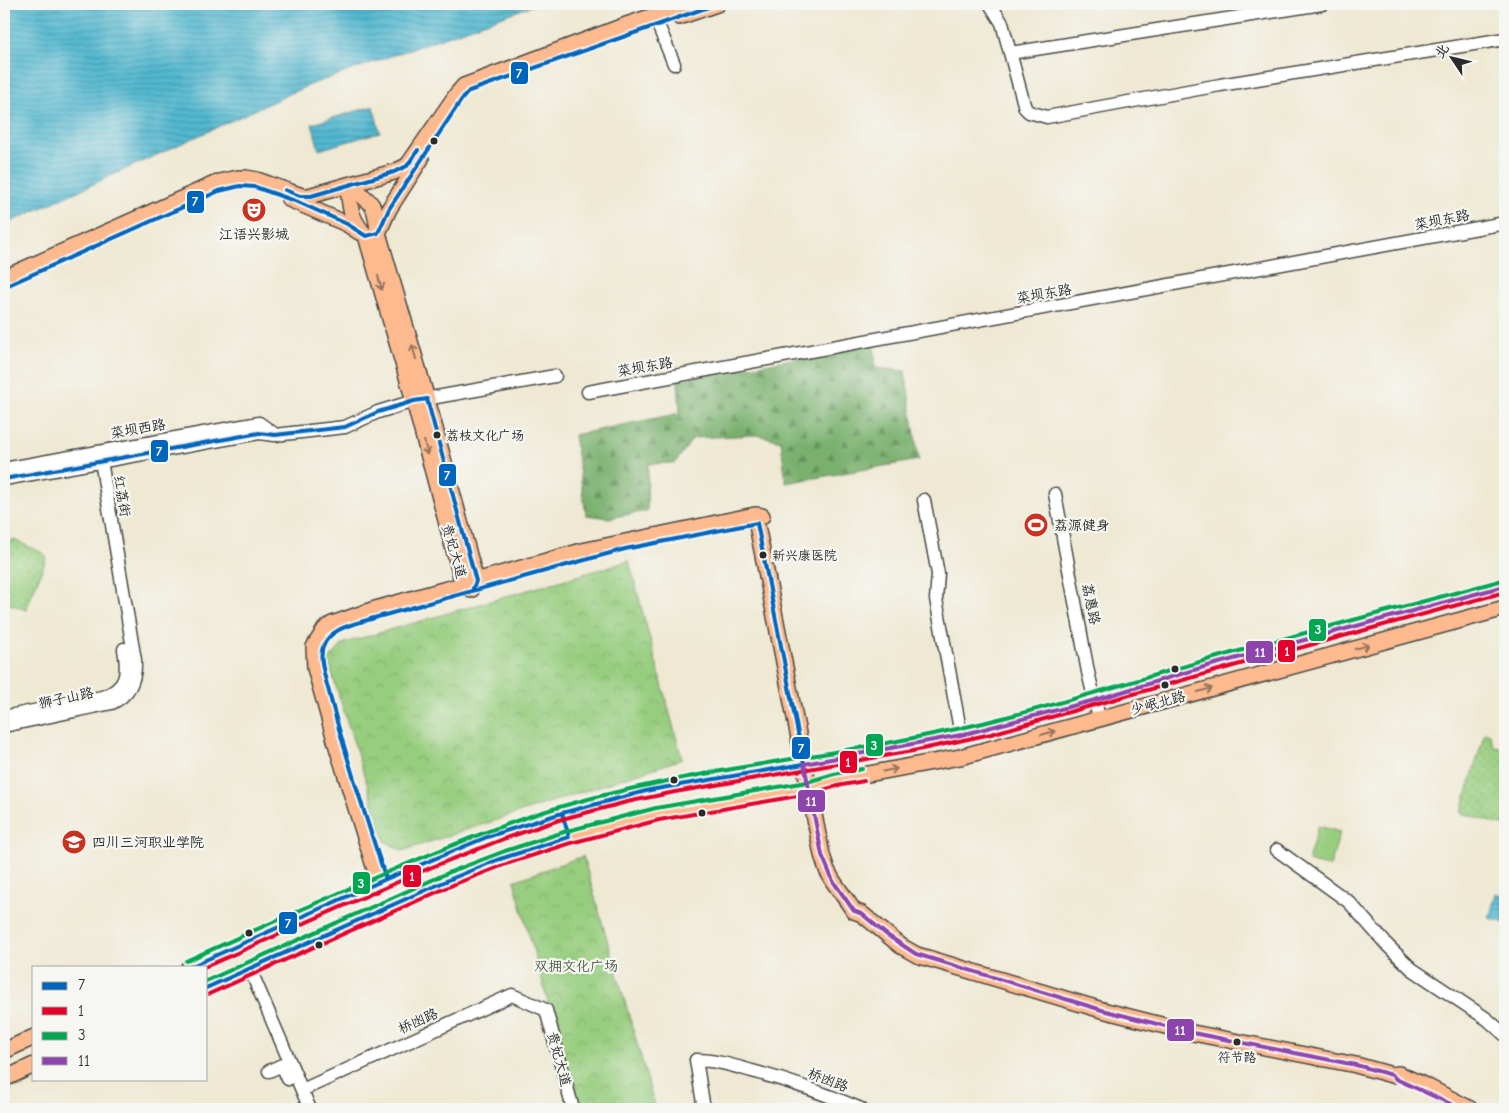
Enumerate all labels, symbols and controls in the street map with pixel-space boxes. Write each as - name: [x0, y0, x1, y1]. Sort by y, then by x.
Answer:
- north arrow: [1426, 32, 1476, 82]
- text: 北: [1431, 40, 1453, 61]
- line badge: 7: [510, 61, 529, 85]
- text: 7: [516, 65, 523, 82]
- unlabelled marker: [429, 136, 439, 146]
- line badge: 7: [186, 190, 205, 214]
- text: 7: [192, 193, 199, 210]
- theatre icon: 江语兴影城: [241, 197, 267, 223]
- street label: 菜坝东路: [1413, 206, 1471, 234]
- place label: 江语兴影城: [219, 226, 289, 243]
- one-way arrow: [375, 274, 385, 290]
- street label: 菜坝东路: [1015, 281, 1073, 307]
- one-way arrow: [408, 345, 418, 361]
- street label: 菜坝东路: [616, 354, 674, 380]
- street label: 菜坝西路: [109, 416, 167, 442]
- place label: 荔枝文化广场: [446, 428, 524, 443]
- marker: 荔枝文化广场: [432, 430, 442, 440]
- line badge: 7: [150, 439, 169, 463]
- one-way arrow: [422, 439, 431, 455]
- text: 7: [156, 443, 163, 460]
- line badge: 7: [438, 463, 457, 487]
- text: 7: [444, 467, 451, 484]
- street label: 红荔街: [110, 474, 134, 518]
- sports icon: 荔源健身: [1023, 512, 1049, 538]
- place label: 荔源健身: [1054, 517, 1110, 534]
- street label: 贵妃大道: [438, 522, 470, 580]
- place label: 新兴康医院: [772, 548, 837, 563]
- marker: 新兴康医院: [758, 550, 768, 560]
- street label: 荔惠路: [1079, 582, 1103, 626]
- line badge: 3: [1308, 618, 1327, 642]
- text: 3: [1315, 621, 1322, 638]
- line badge: 1: [1277, 639, 1296, 663]
- line badge: 11: [1245, 640, 1274, 664]
- one-way arrow: [1353, 642, 1369, 652]
- text: 1: [1284, 643, 1290, 660]
- text: 11: [1254, 644, 1266, 661]
- unlabelled marker: [1170, 664, 1180, 674]
- unlabelled marker: [1160, 680, 1170, 690]
- street label: 狮子山路: [37, 684, 95, 712]
- one-way arrow: [1196, 685, 1212, 694]
- street label: 少岷北路: [1129, 688, 1187, 718]
- one-way arrow: [1040, 727, 1056, 737]
- line badge: 3: [865, 733, 884, 757]
- line badge: 7: [791, 736, 811, 760]
- text: 3: [871, 737, 878, 754]
- text: 7: [798, 740, 805, 757]
- line badge: 1: [839, 750, 858, 774]
- text: 1: [845, 754, 851, 771]
- one-way arrow: [882, 765, 898, 775]
- unlabelled marker: [669, 775, 679, 785]
- line badge: 11: [797, 789, 826, 813]
- text: 11: [805, 793, 817, 810]
- unlabelled marker: [697, 808, 707, 818]
- school or university icon: 四川三河职业学院: [61, 829, 87, 855]
- place label: 四川三河职业学院: [92, 834, 204, 851]
- line badge: 1: [402, 864, 422, 888]
- text: 1: [409, 868, 415, 885]
- line badge: 3: [352, 871, 371, 895]
- text: 3: [358, 875, 365, 892]
- line badge: 7: [278, 911, 298, 935]
- text: 7: [285, 915, 292, 932]
- unlabelled marker: [244, 928, 254, 938]
- unlabelled marker: [314, 940, 324, 950]
- park label: 双拥文化广场: [534, 958, 618, 975]
- legend: [32, 966, 208, 1080]
- text: 7: [78, 976, 85, 994]
- text: 1: [78, 1002, 84, 1020]
- street label: 桥凼路: [395, 1005, 441, 1037]
- line badge: 11: [1166, 1018, 1195, 1042]
- text: 11: [1174, 1022, 1186, 1039]
- text: 3: [78, 1026, 86, 1044]
- street label: 贵妃大道: [544, 1030, 574, 1088]
- marker: 符节路: [1232, 1037, 1242, 1047]
- place label: 符节路: [1217, 1050, 1257, 1065]
- text: 11: [78, 1052, 90, 1070]
- street label: 桥凼路: [805, 1065, 851, 1095]

